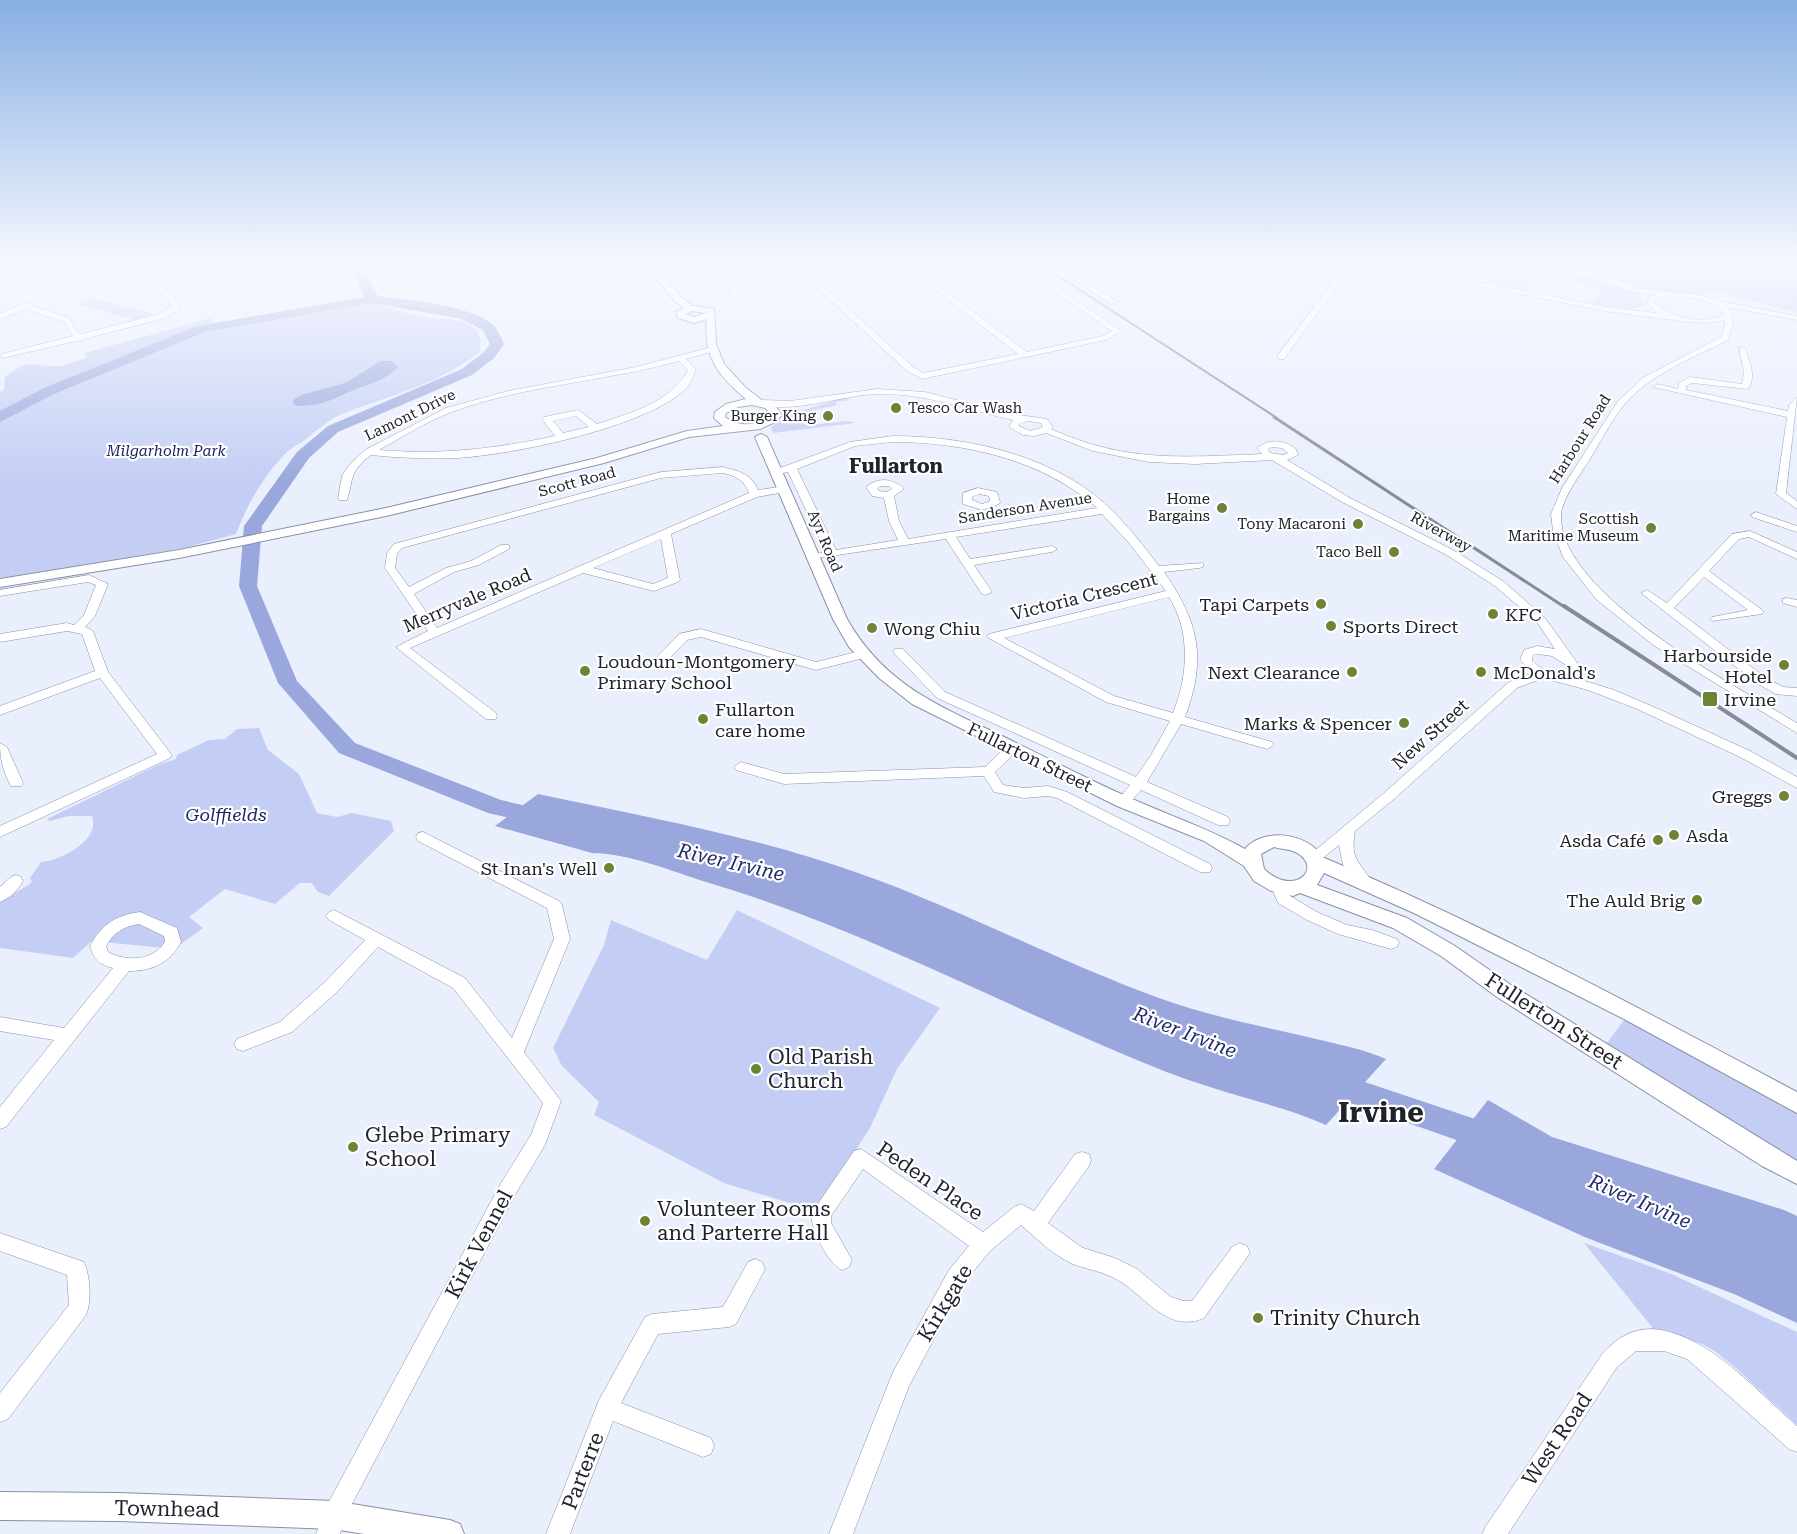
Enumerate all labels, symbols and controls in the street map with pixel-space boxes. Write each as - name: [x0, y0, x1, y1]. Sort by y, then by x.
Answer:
- street label: Lamont Drive: [362, 385, 458, 445]
- street label: Harbour Road: [1545, 391, 1615, 487]
- place label: Tesco Car Wash: [908, 399, 1022, 417]
- marker: Tesco Car Wash: [889, 401, 903, 415]
- place label: Burger King: [731, 407, 816, 425]
- marker: Burger King: [821, 409, 835, 423]
- park label: Milgarholm Park: [105, 442, 226, 460]
- district label: Fullarton: [849, 454, 944, 478]
- street label: Scott Road: [536, 463, 618, 501]
- street label: Sanderson Avenue: [957, 489, 1093, 527]
- place label: Home Bargains: [1148, 490, 1210, 525]
- marker: Home Bargains: [1215, 501, 1229, 515]
- street label: Ayr Road: [804, 507, 846, 575]
- street label: Riverway: [1407, 508, 1475, 556]
- place label: Scottish Maritime Museum: [1508, 510, 1639, 545]
- place label: Tony Macaroni: [1237, 515, 1346, 533]
- marker: Tony Macaroni: [1351, 517, 1365, 531]
- marker: Scottish Maritime Museum: [1644, 521, 1658, 535]
- place label: Taco Bell: [1316, 543, 1382, 561]
- marker: Taco Bell: [1387, 545, 1401, 559]
- street label: Merryvale Road: [400, 563, 535, 636]
- street label: Victoria Crescent: [1009, 568, 1160, 624]
- place label: Tapi Carpets: [1199, 594, 1309, 615]
- marker: Tapi Carpets: [1314, 597, 1328, 611]
- place label: KFC: [1505, 604, 1542, 625]
- marker: KFC: [1486, 607, 1500, 621]
- place label: Sports Direct: [1343, 616, 1458, 637]
- place label: Wong Chiu: [884, 618, 980, 639]
- marker: Sports Direct: [1324, 619, 1338, 633]
- marker: Wong Chiu: [865, 621, 879, 635]
- place label: Harbourside Hotel: [1663, 645, 1772, 687]
- place label: Loudoun-Montgomery Primary School: [597, 651, 796, 693]
- marker: Harbourside Hotel: [1777, 658, 1791, 672]
- place label: Next Clearance: [1207, 662, 1340, 683]
- place label: McDonald's: [1493, 662, 1596, 683]
- marker: Loudoun-Montgomery Primary School: [578, 664, 592, 678]
- marker: Next Clearance: [1345, 665, 1359, 679]
- marker: McDonald's: [1474, 665, 1488, 679]
- place label: Irvine: [1724, 689, 1776, 710]
- marker: Irvine: [1701, 690, 1719, 708]
- street label: New Street: [1388, 694, 1473, 774]
- place label: Fullarton care home: [715, 699, 806, 741]
- marker: Fullarton care home: [696, 712, 710, 726]
- place label: Marks & Spencer: [1244, 713, 1392, 734]
- marker: Marks & Spencer: [1397, 716, 1411, 730]
- street label: Fullarton Street: [964, 718, 1096, 796]
- place label: Greggs: [1712, 786, 1772, 807]
- marker: Greggs: [1777, 789, 1791, 803]
- park label: Golffields: [185, 804, 267, 825]
- place label: Asda: [1686, 825, 1729, 846]
- marker: Asda: [1667, 828, 1681, 842]
- place label: Asda Café: [1559, 830, 1646, 851]
- marker: Asda Café: [1651, 833, 1665, 847]
- water label: River Irvine: [674, 838, 787, 886]
- place label: St Inan's Well: [481, 858, 597, 879]
- marker: St Inan's Well: [602, 861, 616, 875]
- place label: The Auld Brig: [1566, 890, 1686, 911]
- marker: The Auld Brig: [1690, 893, 1704, 907]
- street label: Fullerton Street: [1481, 968, 1627, 1074]
- water label: River Irvine: [1129, 1001, 1240, 1063]
- place label: Old Parish Church: [768, 1045, 874, 1093]
- marker: Old Parish Church: [749, 1062, 763, 1076]
- district label: Irvine: [1338, 1096, 1424, 1129]
- place label: Glebe Primary School: [365, 1123, 511, 1171]
- street label: Peden Place: [872, 1137, 988, 1225]
- marker: Glebe Primary School: [346, 1140, 360, 1154]
- water label: River Irvine: [1584, 1168, 1695, 1233]
- street label: Kirk Vennel: [440, 1185, 518, 1302]
- place label: Volunteer Rooms and Parterre Hall: [657, 1197, 831, 1245]
- marker: Volunteer Rooms and Parterre Hall: [638, 1214, 652, 1228]
- street label: Kirkgate: [913, 1260, 977, 1346]
- place label: Trinity Church: [1270, 1306, 1421, 1330]
- marker: Trinity Church: [1251, 1311, 1265, 1325]
- street label: West Road: [1517, 1388, 1597, 1490]
- street label: Parterre: [557, 1429, 609, 1513]
- street label: Townhead: [114, 1496, 220, 1522]

